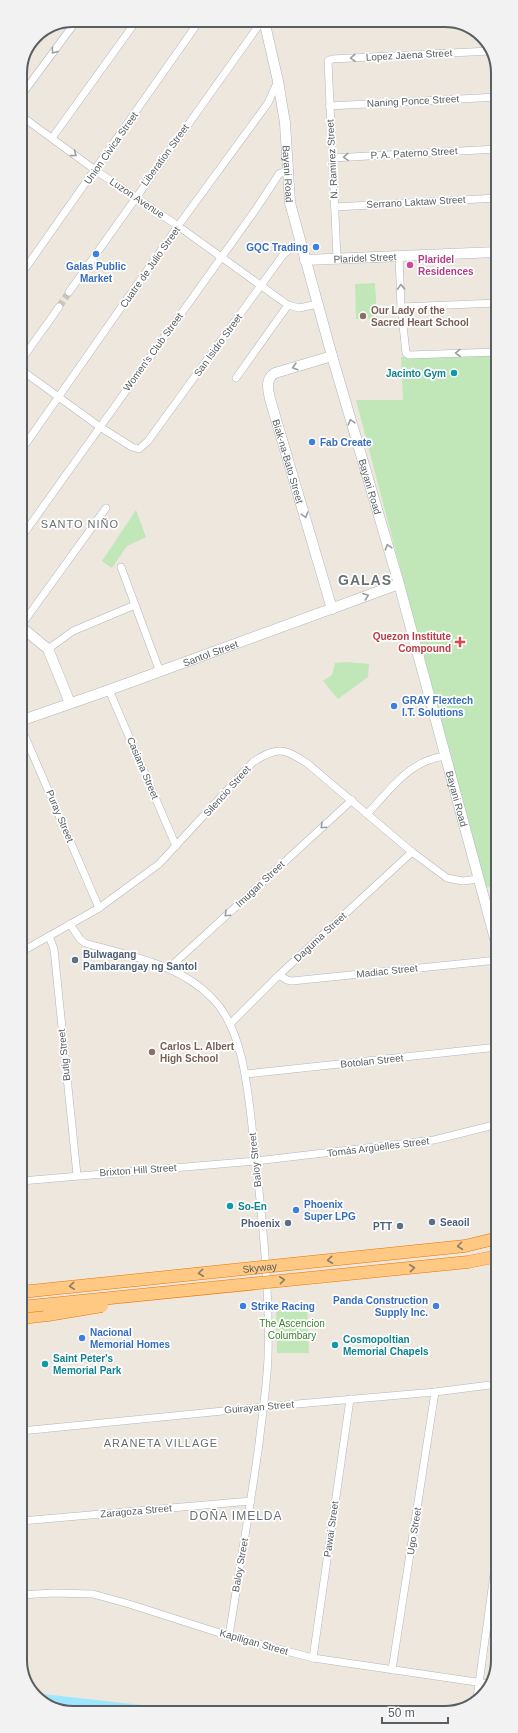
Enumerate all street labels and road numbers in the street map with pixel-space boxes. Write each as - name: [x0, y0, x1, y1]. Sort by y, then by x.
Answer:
- street label: Lopez Jaena Street: [365, 47, 453, 63]
- street label: Naning Ponce Street: [367, 93, 460, 109]
- street label: Union Civica Street: [82, 110, 140, 186]
- street label: N. Ramirez Street: [324, 119, 340, 199]
- street label: Liberation Street: [139, 122, 191, 188]
- street label: Bayani Road: [281, 145, 295, 203]
- street label: P. A. Paterno Street: [370, 145, 458, 161]
- street label: Luzon Avenue: [108, 176, 167, 220]
- street label: Serrano Laktaw Street: [366, 194, 466, 210]
- street label: Cuatre de Julio Street: [118, 224, 182, 310]
- street label: Plaridel Street: [333, 251, 397, 264]
- street label: Women's Club Street: [121, 311, 185, 393]
- street label: San Isidro Street: [192, 311, 244, 378]
- street label: Biak-na-Bato Street: [271, 418, 306, 505]
- street label: Bayani Road: [357, 457, 384, 516]
- street label: Santol Street: [181, 638, 239, 668]
- street label: Casiana Street: [125, 735, 161, 801]
- street label: Silencio Street: [201, 763, 253, 819]
- street label: Bayani Road: [444, 770, 470, 828]
- street label: Puray Street: [44, 788, 76, 844]
- street label: Imugan Street: [233, 858, 287, 909]
- street label: Daguma Street: [292, 910, 349, 964]
- street label: Madiac Street: [356, 962, 418, 980]
- street label: Butig Street: [56, 1028, 72, 1082]
- street label: Botolan Street: [340, 1052, 404, 1070]
- street label: Baloy Street: [247, 1132, 263, 1188]
- street label: Tomás Argüelles Street: [326, 1135, 430, 1159]
- street label: Brixton Hill Street: [99, 1162, 177, 1178]
- street label: Skyway: [242, 1260, 277, 1275]
- street label: Guirayan Street: [224, 1398, 295, 1416]
- street label: Pawai Street: [322, 1500, 340, 1558]
- street label: Zaragoza Street: [100, 1502, 172, 1520]
- street label: Ugo Street: [405, 1506, 423, 1555]
- street label: Baloy Street: [230, 1537, 250, 1593]
- street label: Kapiligan Street: [219, 1627, 290, 1657]

